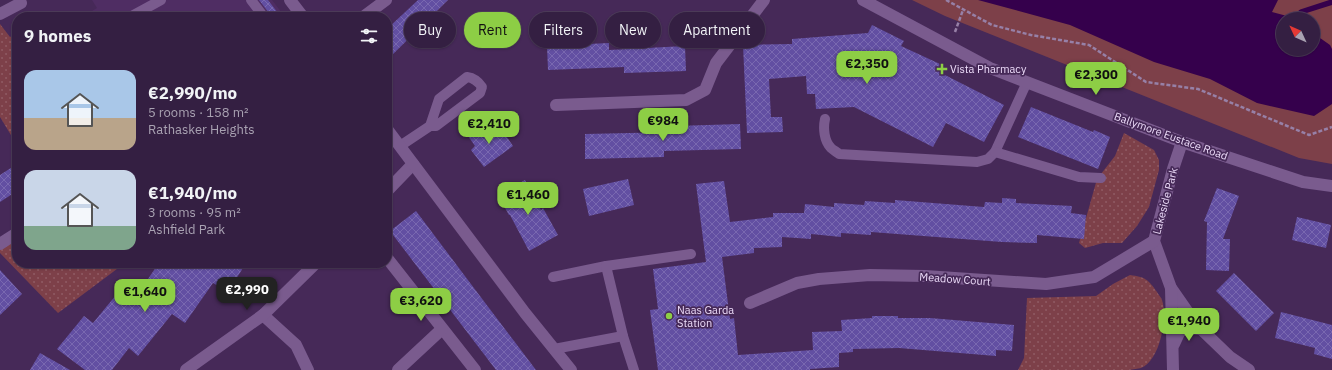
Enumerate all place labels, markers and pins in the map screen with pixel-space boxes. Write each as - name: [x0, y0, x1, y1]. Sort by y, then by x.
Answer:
- pin: €2,350: [834, 51, 900, 85]
- place label: Vista Pharmacy: [950, 62, 1027, 76]
- pin: €2,300: [1063, 62, 1129, 96]
- marker: Vista Pharmacy: [937, 64, 947, 74]
- pin: €984: [639, 108, 687, 142]
- pin: €2,410: [456, 111, 522, 145]
- pin: €1,460: [495, 182, 561, 216]
- pin: €2,990: [214, 277, 280, 311]
- pin: €1,640: [112, 279, 178, 313]
- pin: €3,620: [388, 288, 454, 322]
- place label: Naas Garda Station: [677, 303, 734, 330]
- pin: €1,940: [1156, 308, 1222, 342]
- marker: Naas Garda Station: [664, 311, 674, 321]

